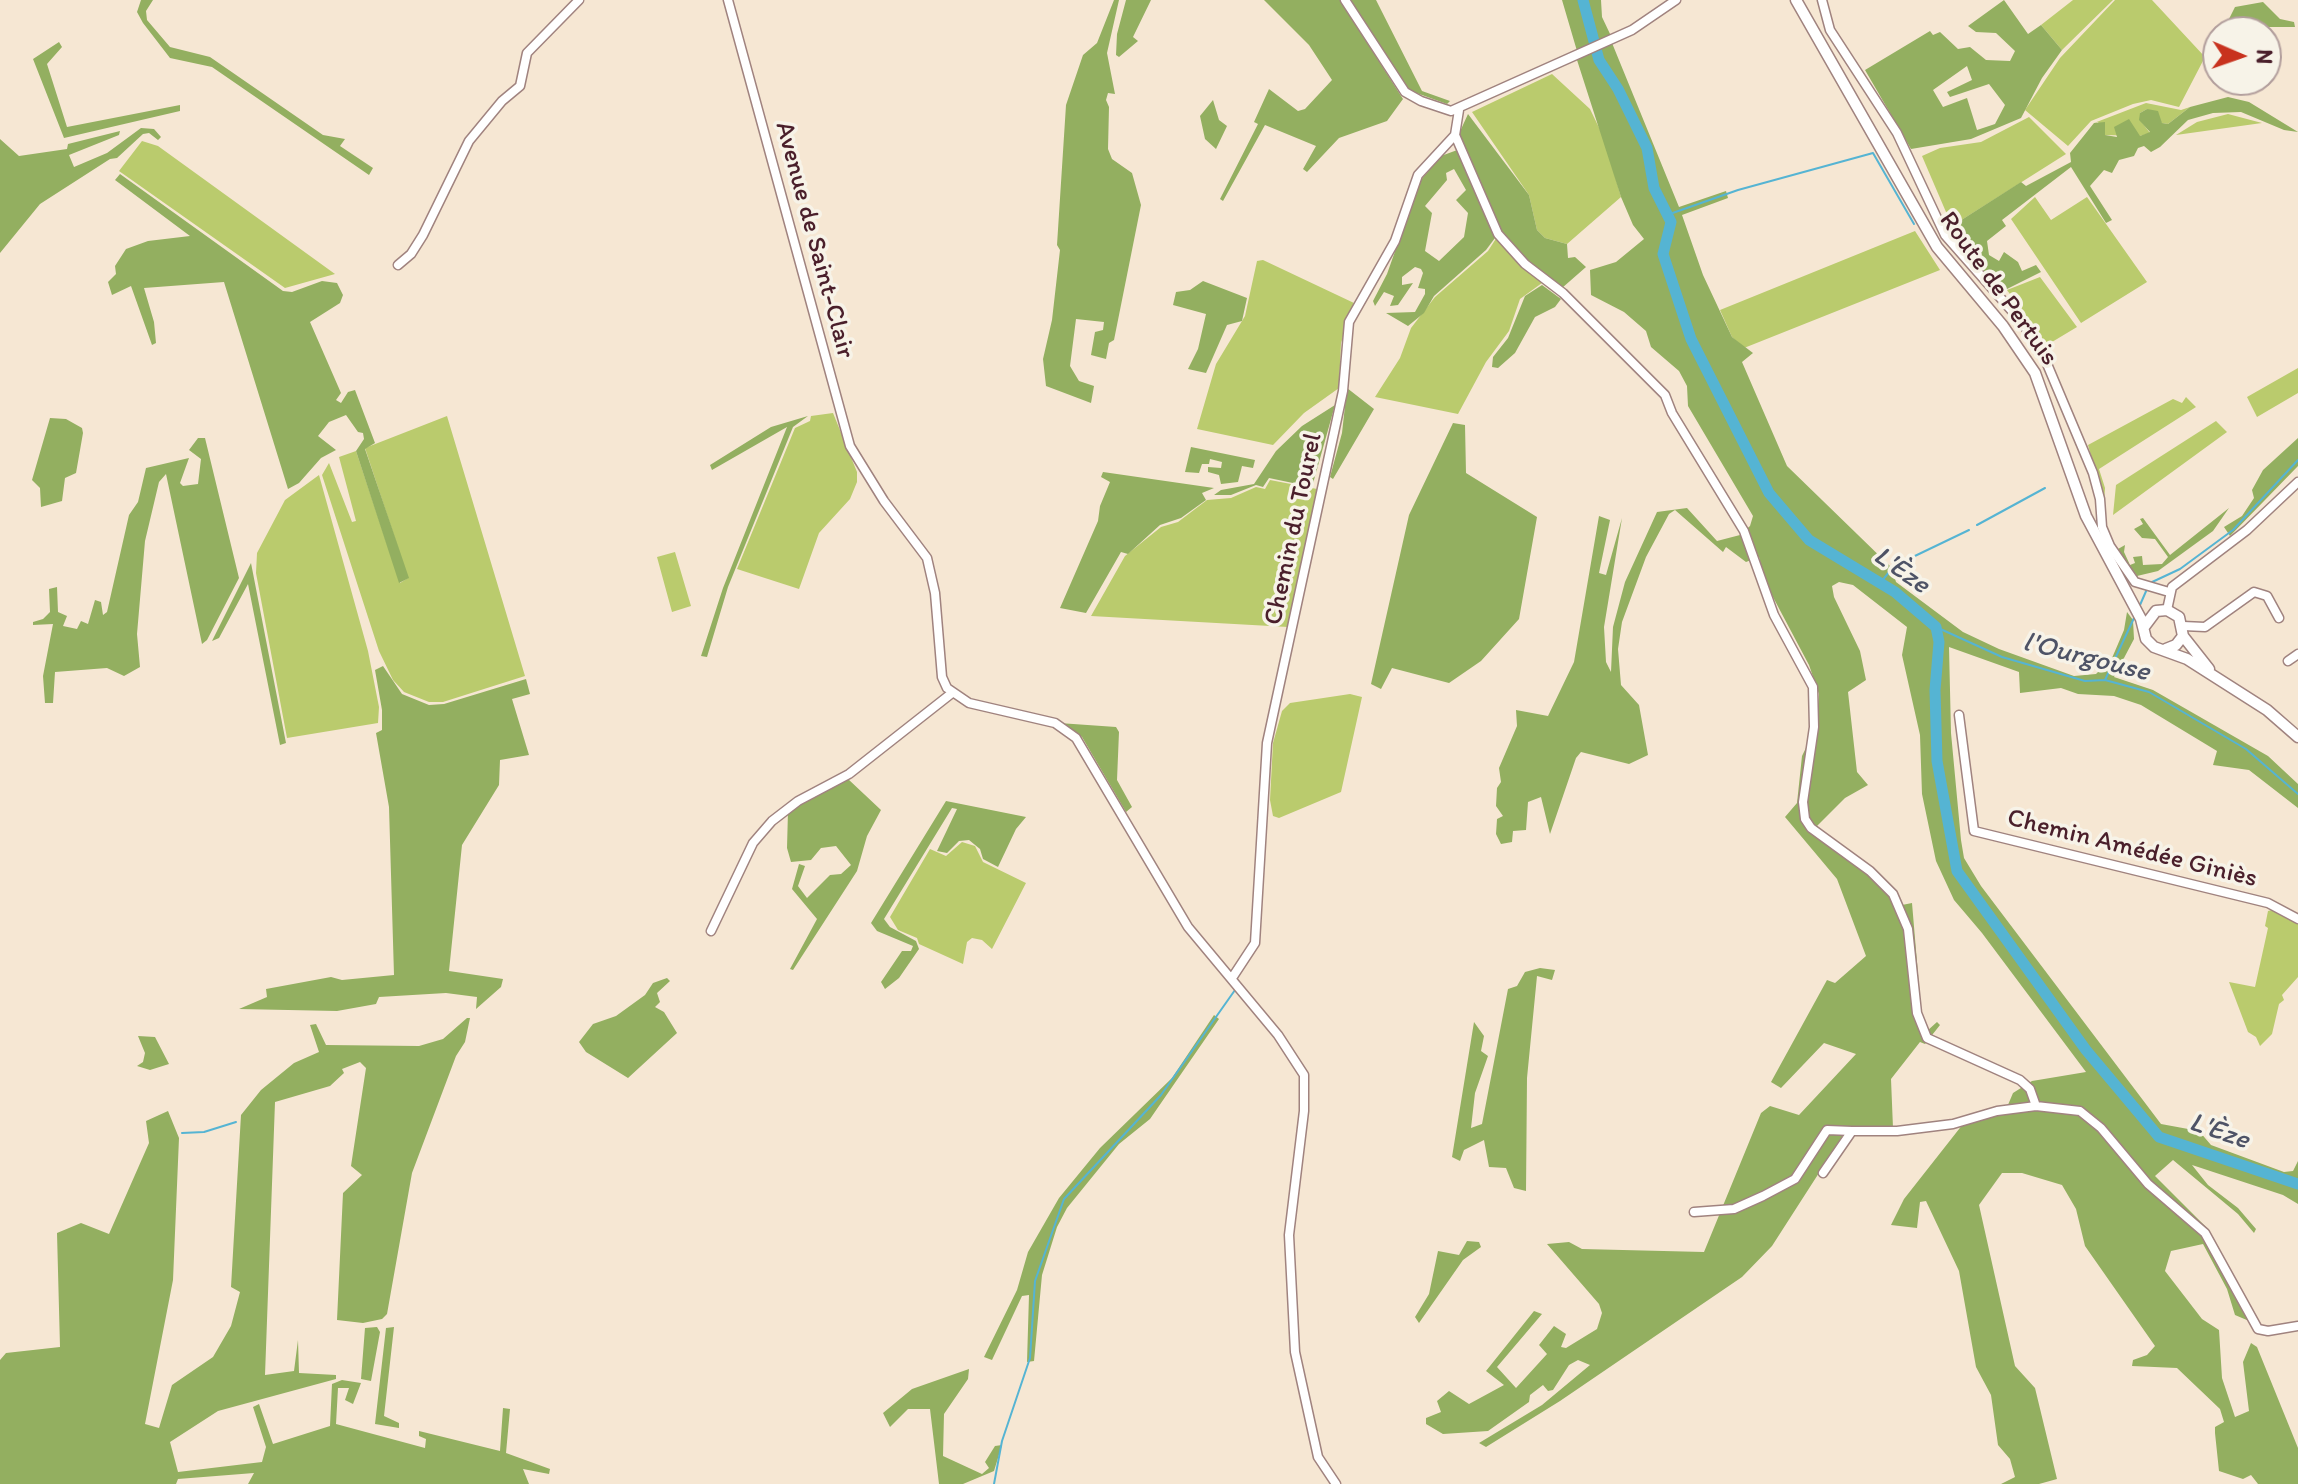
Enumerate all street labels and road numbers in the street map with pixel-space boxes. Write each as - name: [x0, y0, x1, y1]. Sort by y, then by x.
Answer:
- street label: Avenue de Saint-Clair: [767, 118, 861, 362]
- street label: Route de Pertuis: [1932, 206, 2064, 372]
- street label: Chemin du Tourel: [1258, 430, 1330, 628]
- street label: Chemin Amédée Giniès: [2004, 803, 2260, 895]

